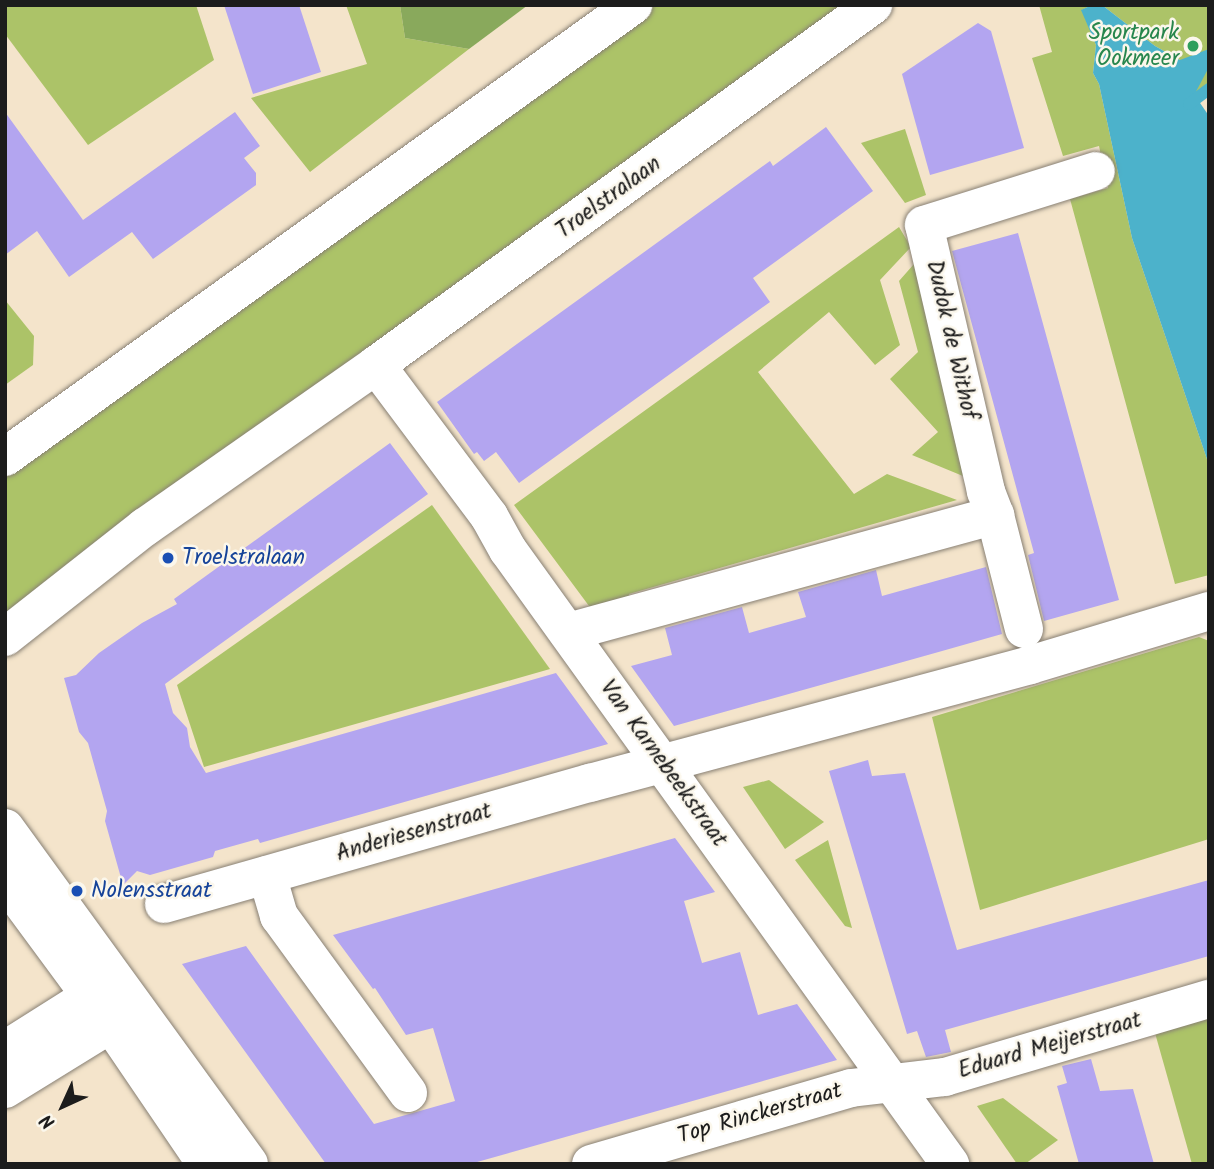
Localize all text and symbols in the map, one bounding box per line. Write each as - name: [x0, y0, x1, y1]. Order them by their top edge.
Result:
- place label: Sportpark Ookmeer: [1089, 19, 1179, 73]
- marker: Sportpark Ookmeer: [1185, 38, 1201, 54]
- street label: Troelstralaan: [551, 151, 667, 245]
- street label: Dudok de Withof: [919, 258, 983, 422]
- place label: Troelstralaan: [182, 544, 305, 572]
- marker: Troelstralaan: [160, 550, 176, 566]
- street label: Van Karnebeekstraat: [593, 675, 733, 853]
- street label: Anderiesenstraat: [333, 798, 495, 868]
- place label: Nolensstraat: [91, 877, 212, 905]
- marker: Nolensstraat: [69, 883, 85, 899]
- street label: Eduard Meijerstraat: [955, 1007, 1145, 1085]
- north arrow: [28, 1071, 98, 1141]
- street label: Top Rinckerstraat: [675, 1077, 845, 1151]
- text: N: [33, 1106, 63, 1136]

